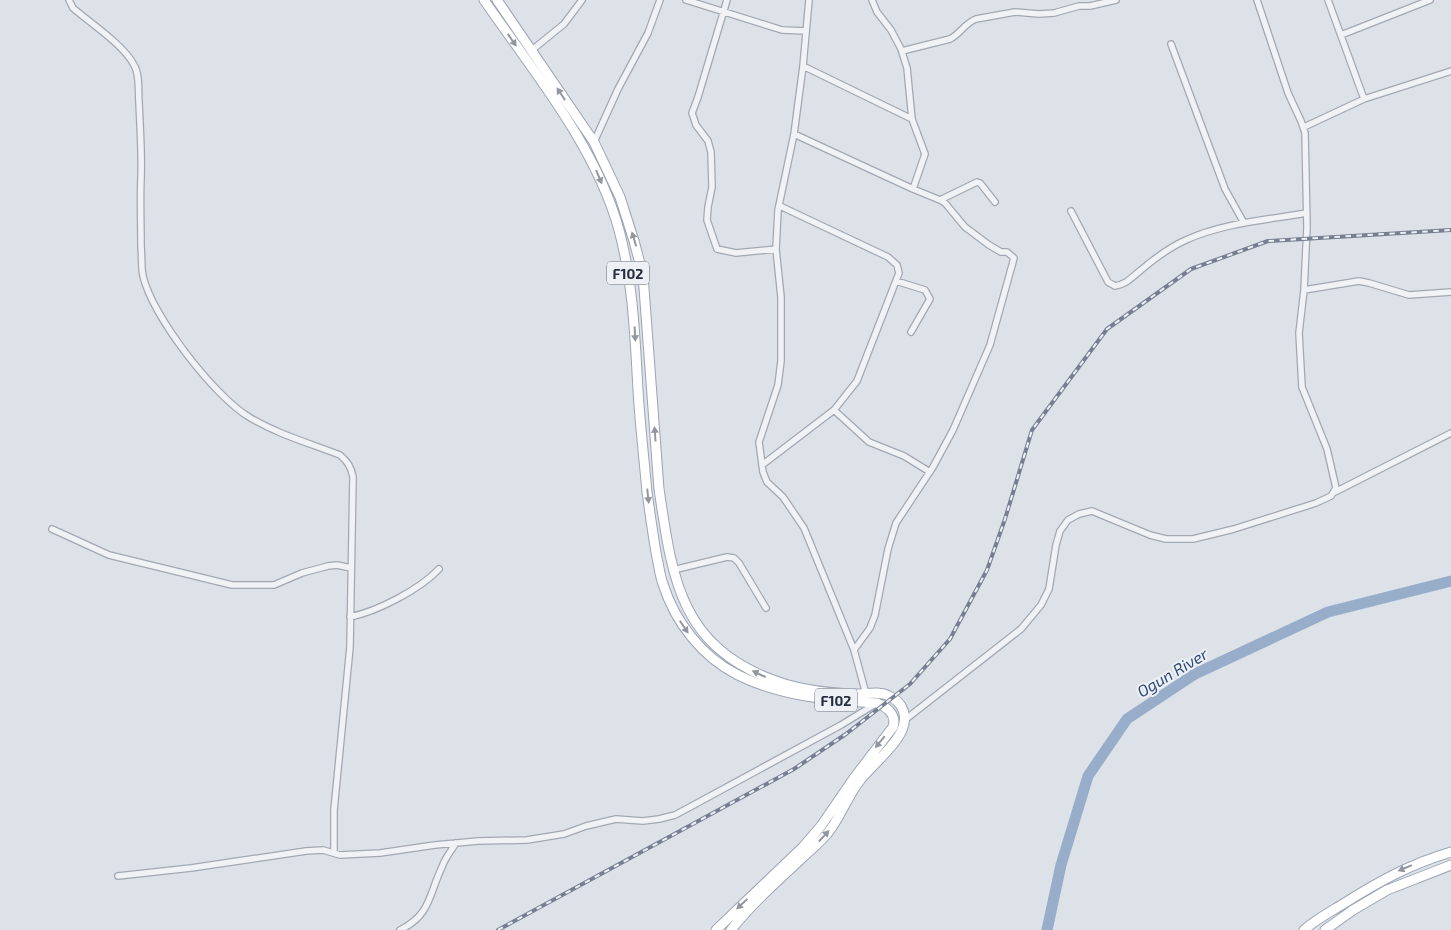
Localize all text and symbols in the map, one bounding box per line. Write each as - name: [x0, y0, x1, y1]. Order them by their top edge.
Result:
- one-way arrow: [507, 33, 517, 47]
- one-way arrow: [557, 88, 566, 101]
- one-way arrow: [595, 170, 603, 184]
- one-way arrow: [629, 231, 637, 246]
- road number: F102: [607, 262, 649, 284]
- one-way arrow: [631, 327, 639, 343]
- one-way arrow: [651, 426, 659, 442]
- one-way arrow: [644, 489, 652, 505]
- one-way arrow: [679, 620, 689, 634]
- water label: Ogun River: [1133, 643, 1211, 700]
- one-way arrow: [752, 670, 767, 678]
- road number: F102: [815, 688, 857, 712]
- one-way arrow: [875, 735, 886, 748]
- one-way arrow: [818, 830, 830, 842]
- one-way arrow: [1398, 865, 1412, 873]
- one-way arrow: [736, 898, 748, 910]

